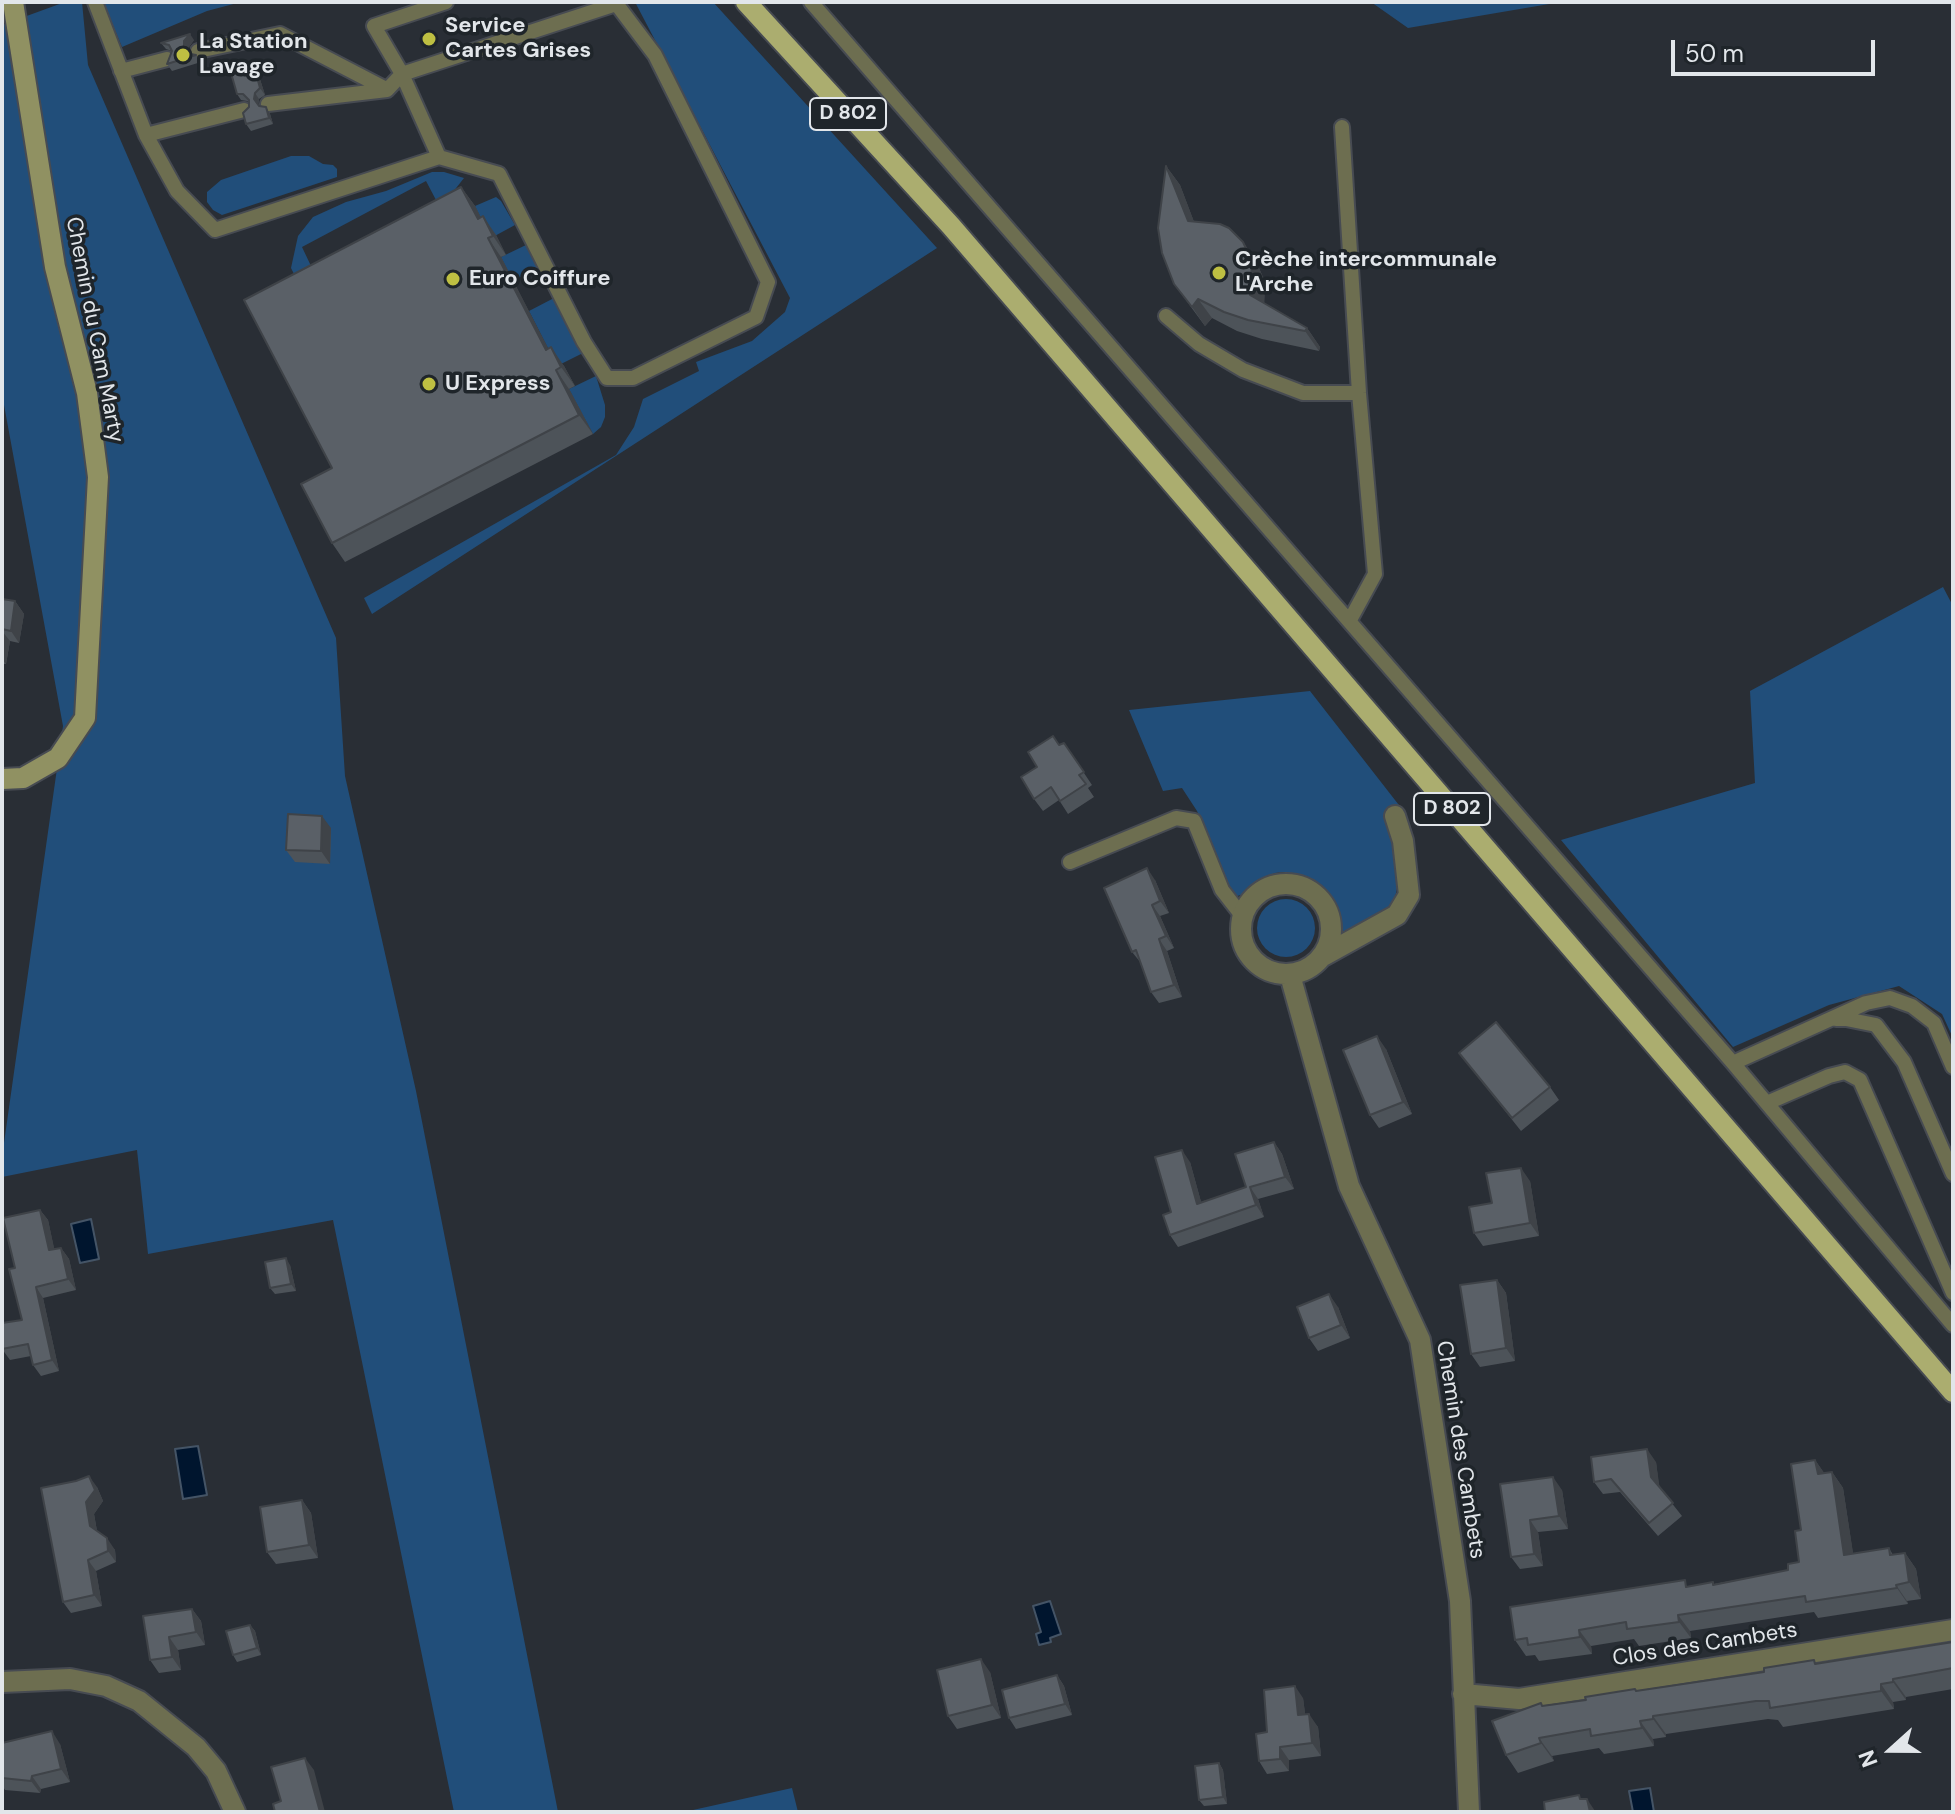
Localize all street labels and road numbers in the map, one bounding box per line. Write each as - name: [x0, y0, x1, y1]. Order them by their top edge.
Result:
- road number: D 802: [810, 98, 886, 130]
- street label: Chemin du Cam Marty: [59, 215, 129, 445]
- road number: D 802: [1414, 793, 1490, 825]
- street label: Chemin des Cambets: [1430, 1339, 1490, 1561]
- street label: Clos des Cambets: [1611, 1617, 1799, 1673]

